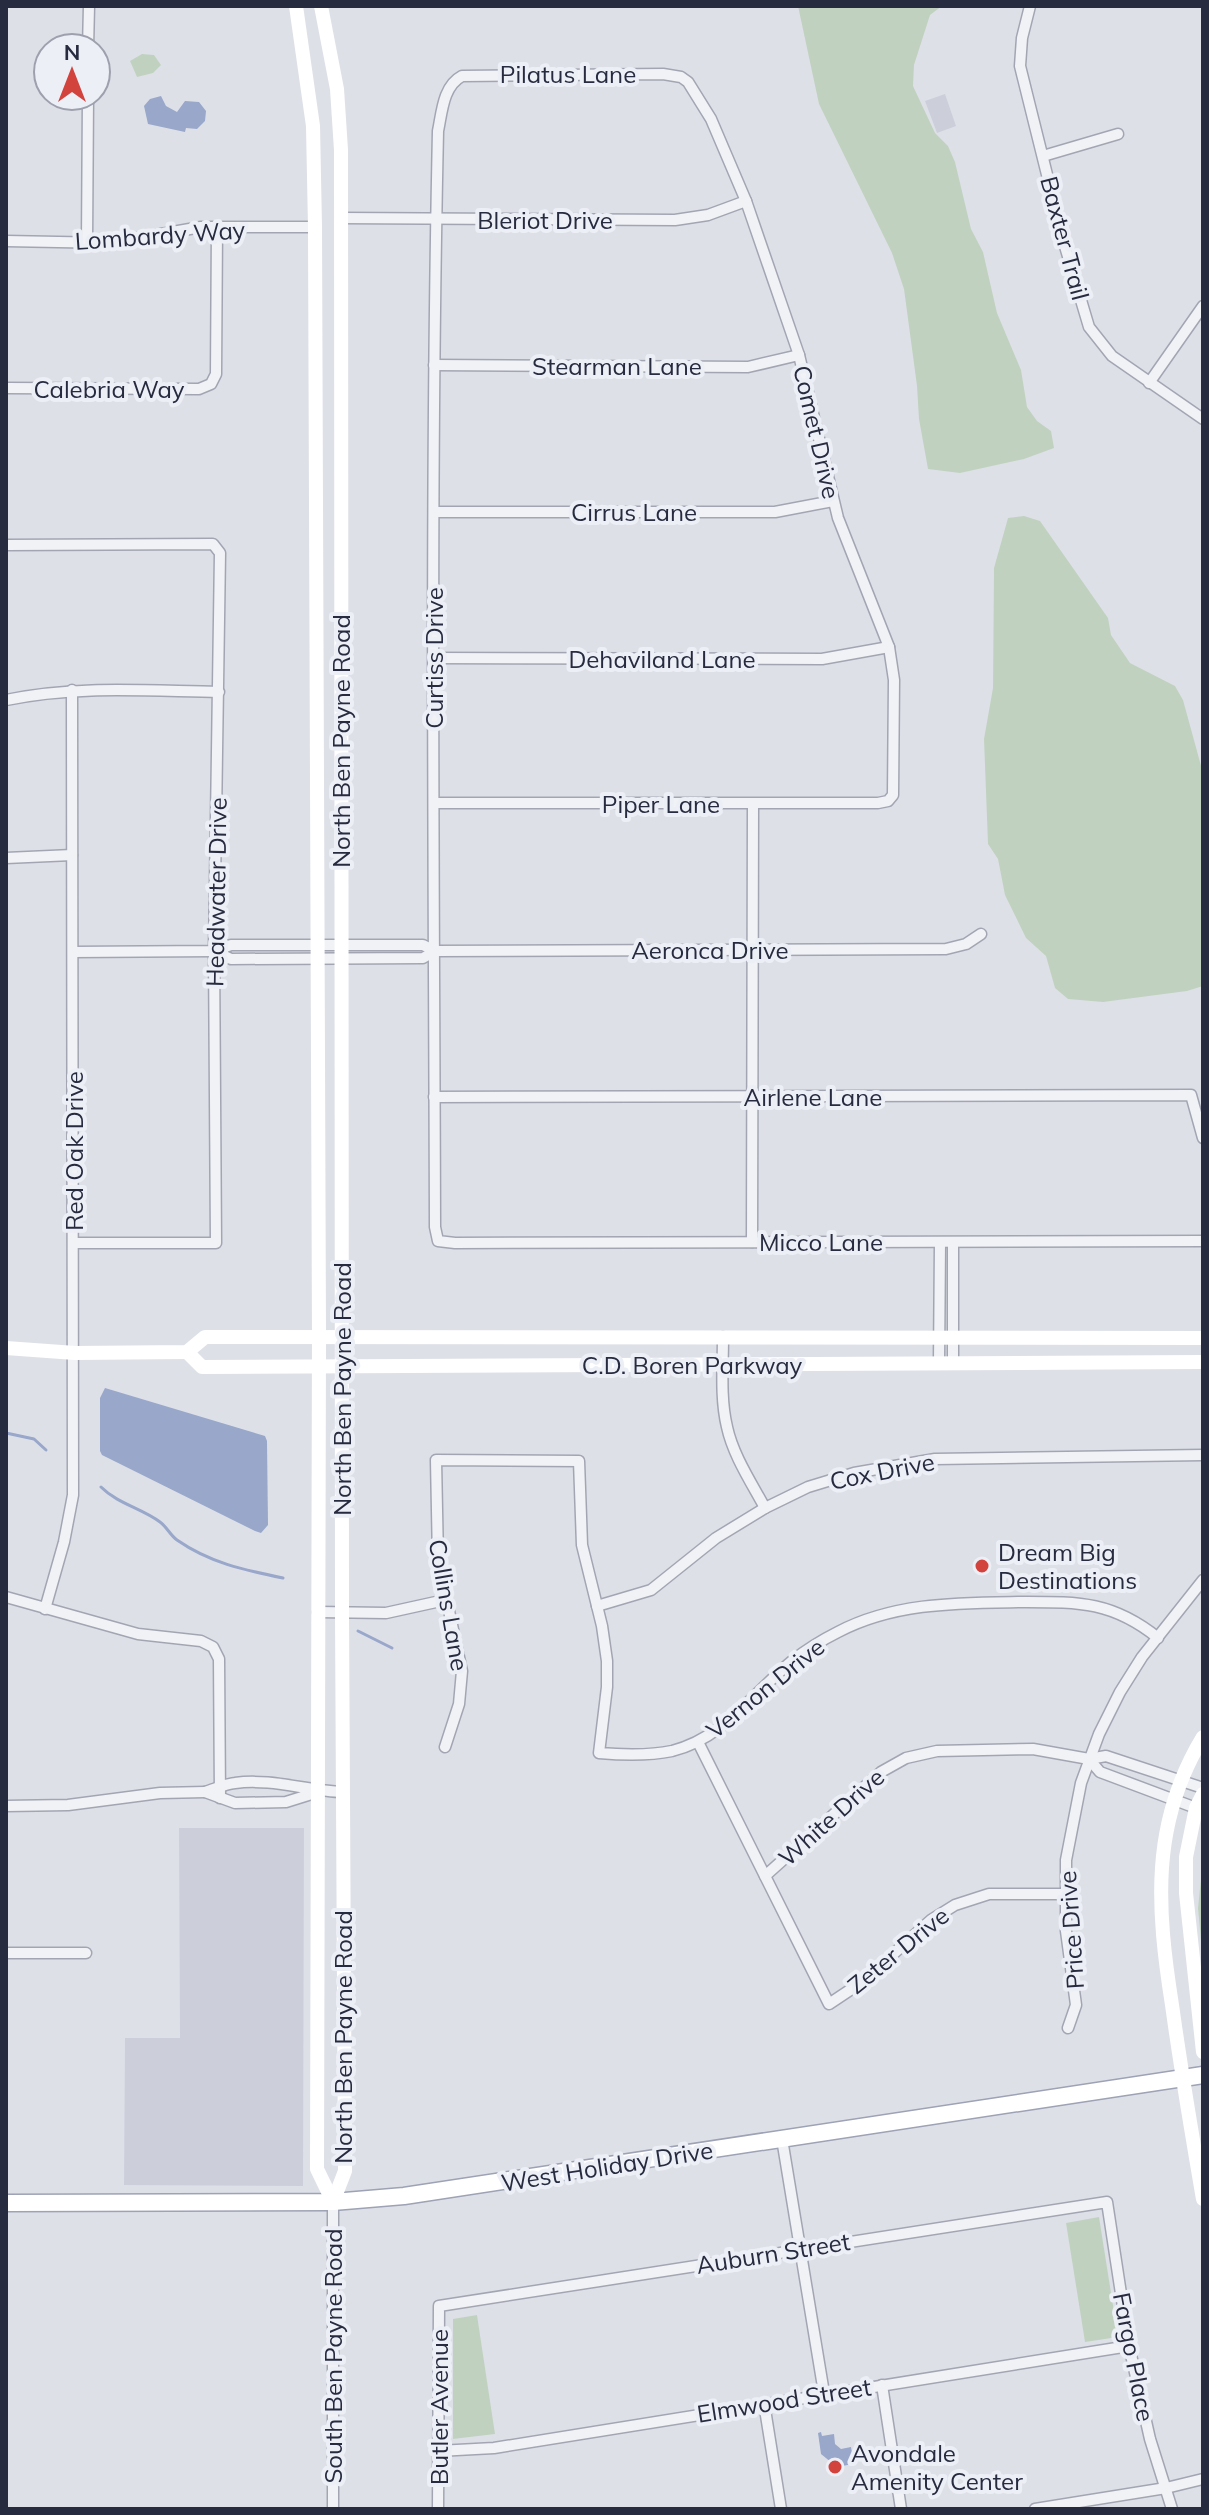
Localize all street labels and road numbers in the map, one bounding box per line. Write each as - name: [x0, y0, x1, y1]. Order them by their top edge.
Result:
- street label: Pilatus Lane: [500, 59, 636, 89]
- street label: Baxter Trail: [1034, 173, 1096, 303]
- street label: Bleriot Drive: [477, 205, 613, 235]
- street label: Lombardy Way: [74, 214, 247, 256]
- street label: Stearman Lane: [532, 351, 702, 381]
- street label: Comet Drive: [787, 362, 847, 502]
- street label: Calebria Way: [33, 374, 185, 404]
- street label: Cirrus Lane: [571, 497, 697, 527]
- street label: Curtiss Drive: [419, 587, 449, 729]
- street label: North Ben Payne Road: [326, 614, 356, 868]
- street label: Dehaviland Lane: [568, 644, 756, 674]
- street label: Piper Lane: [602, 789, 720, 819]
- street label: Headwater Drive: [199, 797, 233, 987]
- street label: Aeronca Drive: [631, 935, 789, 965]
- street label: Red Oak Drive: [59, 1071, 89, 1231]
- street label: Airlene Lane: [744, 1082, 882, 1112]
- street label: Micco Lane: [759, 1227, 883, 1257]
- street label: North Ben Payne Road: [327, 1262, 357, 1516]
- street label: C.D. Boren Parkway: [582, 1350, 803, 1380]
- street label: Cox Drive: [827, 1446, 937, 1496]
- street label: Collins Lane: [423, 1537, 475, 1673]
- street label: Vernon Drive: [700, 1631, 830, 1745]
- street label: White Drive: [772, 1762, 890, 1872]
- street label: Price Drive: [1052, 1870, 1090, 1990]
- street label: Zeter Drive: [841, 1900, 955, 2000]
- street label: North Ben Payne Road: [328, 1910, 358, 2164]
- street label: West Holiday Drive: [499, 2134, 715, 2198]
- street label: Auburn Street: [694, 2226, 852, 2280]
- street label: South Ben Payne Road: [318, 2228, 348, 2484]
- street label: Fargo Place: [1107, 2290, 1161, 2424]
- street label: Butler Avenue: [424, 2329, 454, 2485]
- street label: Elmwood Street: [695, 2371, 873, 2429]

